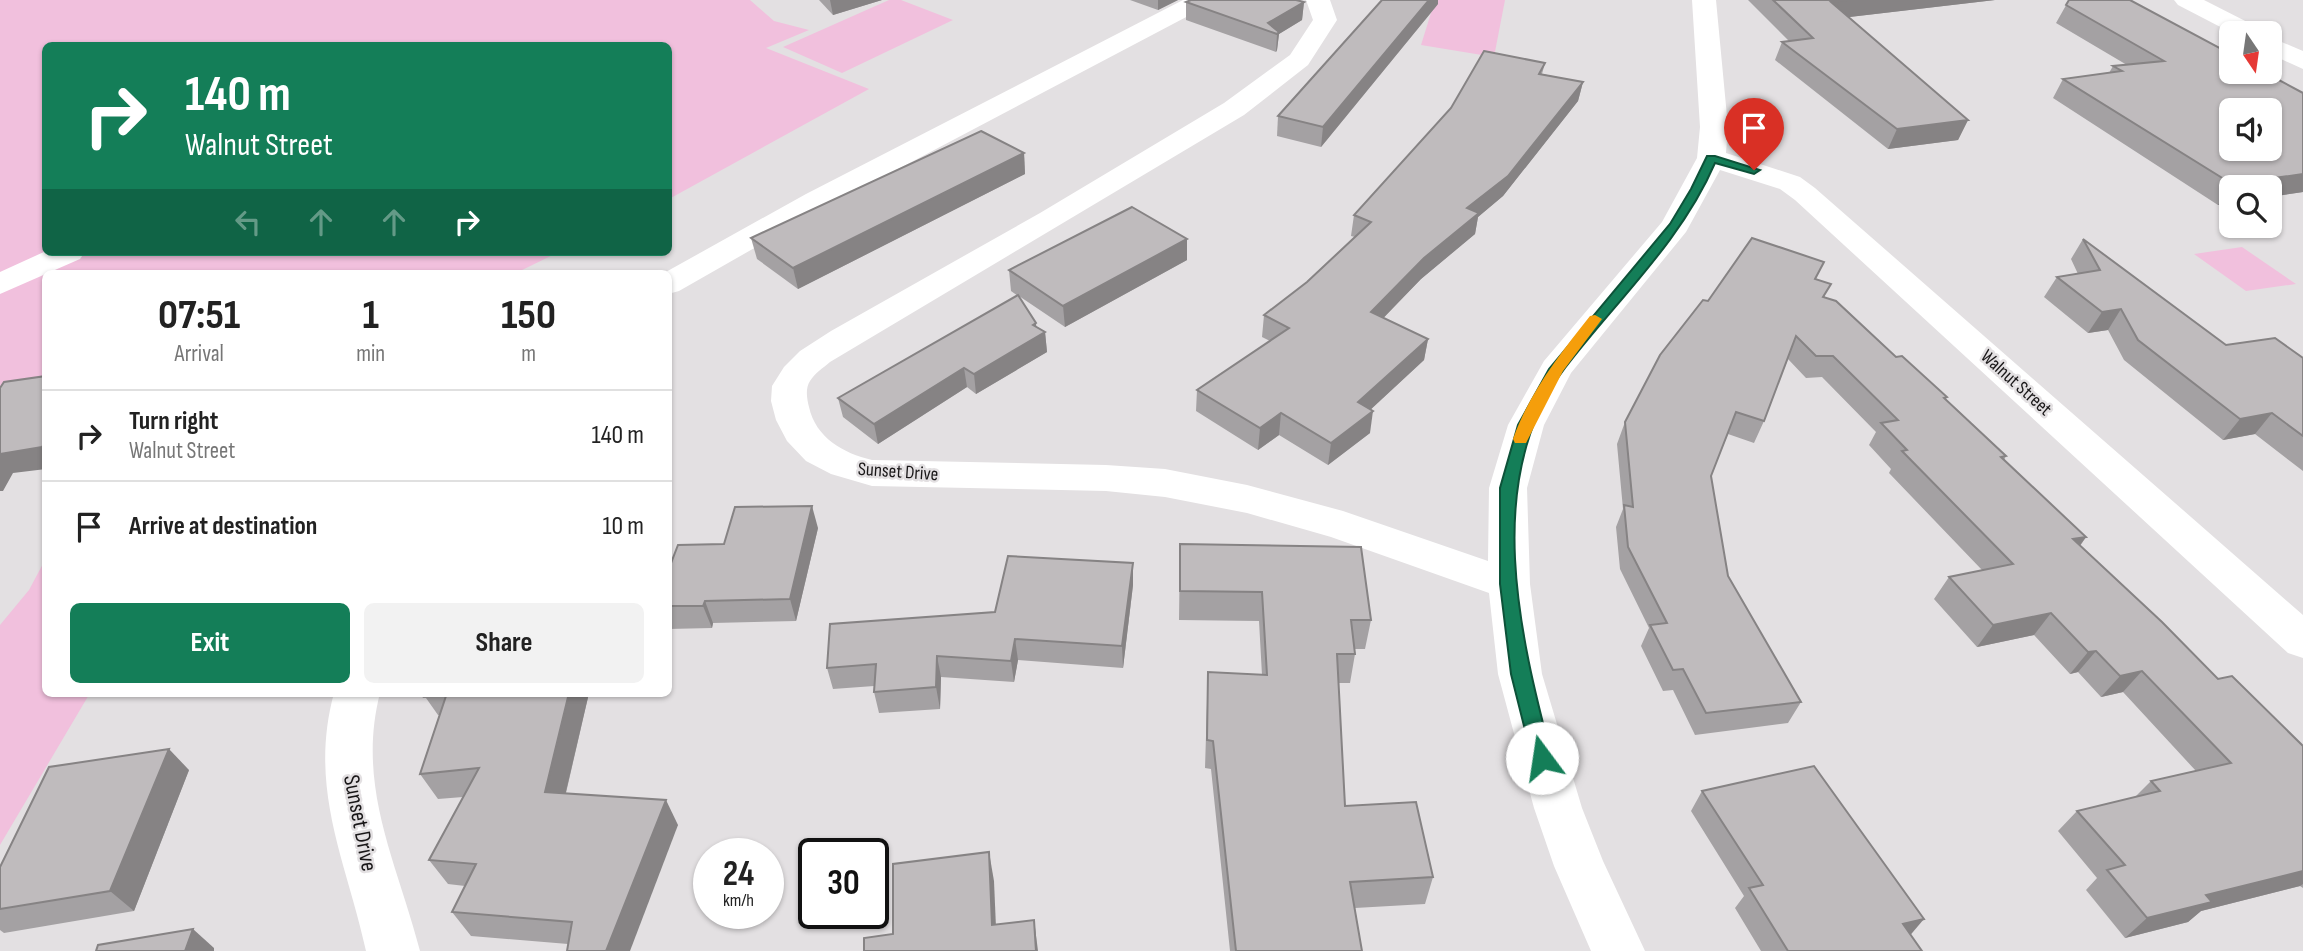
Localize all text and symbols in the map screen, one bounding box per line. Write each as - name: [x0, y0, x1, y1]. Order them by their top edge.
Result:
- north arrow: [2219, 21, 2282, 84]
- map controls: [2219, 21, 2282, 238]
- text: 140 m: [185, 66, 291, 125]
- icon: right: [70, 70, 161, 161]
- pin: [1724, 98, 1784, 170]
- button: sound: [2219, 98, 2282, 161]
- icon: arrive: [1735, 109, 1773, 147]
- text: Walnut Street: [185, 126, 333, 165]
- button: search: [2219, 175, 2282, 238]
- icon: left: [229, 203, 267, 241]
- icon: ahead: [302, 203, 340, 241]
- icon: ahead: [375, 203, 413, 241]
- icon: right: [448, 203, 486, 241]
- text: 07:51: [158, 290, 240, 341]
- text: 1: [362, 290, 379, 341]
- text: 150: [501, 290, 556, 341]
- text: Arrival: [174, 340, 224, 368]
- text: min: [356, 340, 385, 368]
- text: m: [521, 340, 536, 368]
- street label: Walnut Street: [1976, 345, 2056, 421]
- text: Turn right: [129, 406, 218, 437]
- icon: right: [70, 417, 108, 455]
- text: 140 m: [592, 420, 644, 451]
- text: Walnut Street: [129, 437, 235, 465]
- street label: Sunset Drive: [857, 458, 939, 486]
- icon: arrive: [70, 508, 108, 546]
- text: Arrive at destination: [129, 511, 317, 542]
- text: 10 m: [602, 511, 644, 542]
- button: Exit: [70, 603, 350, 683]
- button: Share: [364, 603, 644, 683]
- position arrow: [1505, 721, 1579, 795]
- street label: Sunset Drive: [337, 772, 383, 874]
- speed limit sign: 30: [798, 838, 889, 929]
- text: 24: [723, 853, 754, 896]
- text: km/h: [723, 890, 754, 911]

